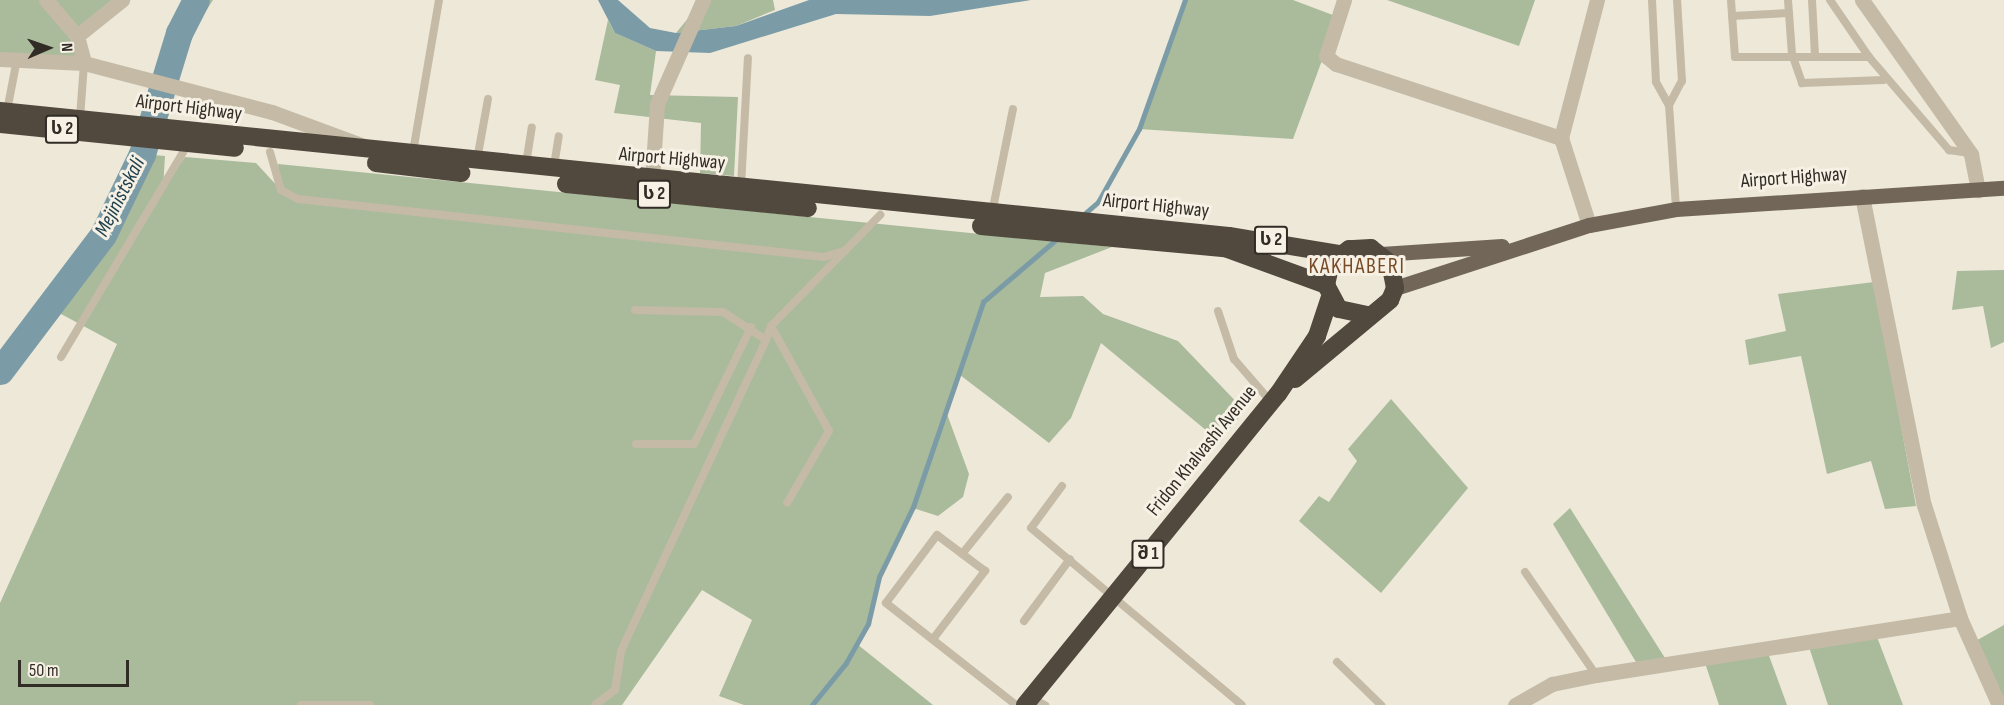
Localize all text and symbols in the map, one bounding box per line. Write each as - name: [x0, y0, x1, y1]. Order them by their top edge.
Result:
- north arrow: [18, 18, 78, 78]
- text: N: [57, 43, 76, 52]
- street label: Airport Highway: [135, 90, 243, 126]
- road number: ს 2: [44, 114, 80, 144]
- street label: Airport Highway: [618, 142, 726, 176]
- water label: Mejinistskali: [89, 153, 151, 241]
- street label: Airport Highway: [1740, 162, 1848, 194]
- road number: ს 2: [636, 179, 672, 209]
- street label: Airport Highway: [1102, 188, 1210, 224]
- road number: ს 2: [1253, 225, 1289, 255]
- district label: KAKHABERI: [1309, 254, 1405, 280]
- street label: Fridon Khalvashi Avenue: [1142, 381, 1262, 521]
- road number: შ 1: [1130, 539, 1166, 569]
- scale bar: [21, 648, 132, 686]
- text: 50 m: [29, 660, 59, 681]

